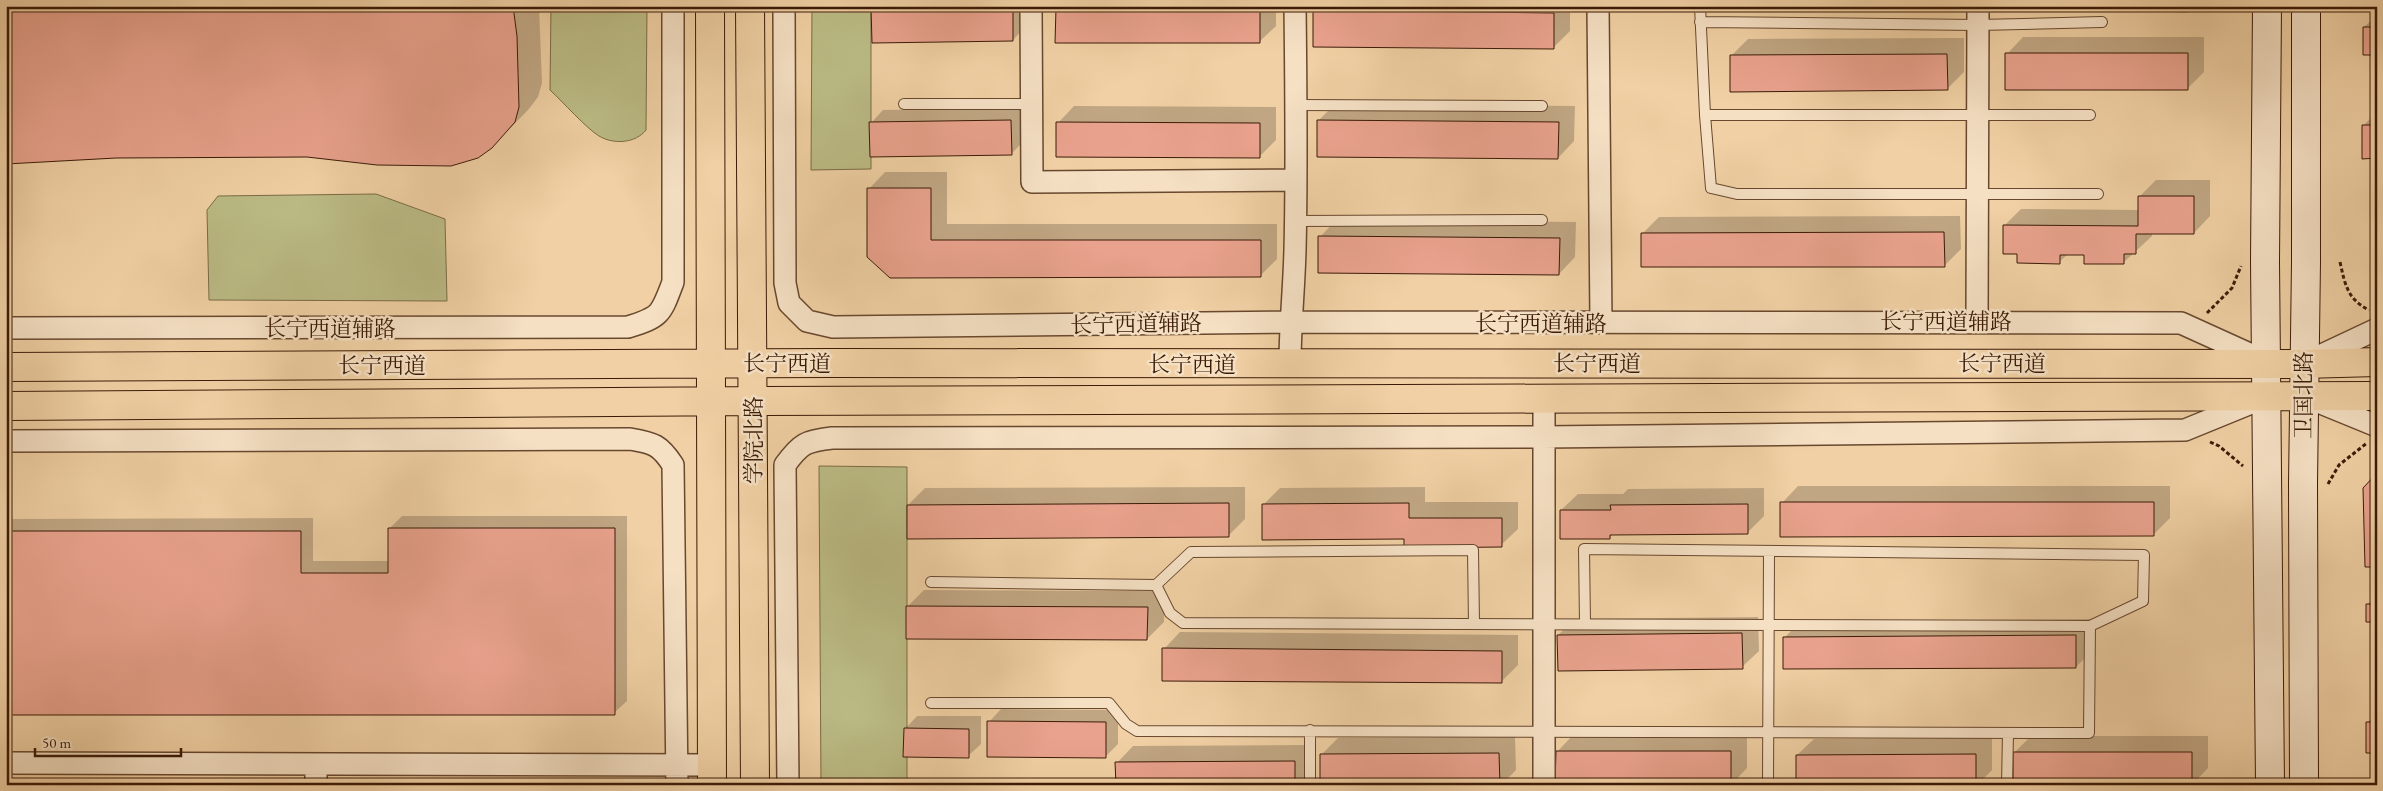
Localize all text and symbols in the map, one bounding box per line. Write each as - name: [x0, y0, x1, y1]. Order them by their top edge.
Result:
- street label: 长宁西道辅路: [1880, 307, 2012, 336]
- street label: 长宁西道辅路: [1070, 308, 1202, 340]
- street label: 长宁西道辅路: [1475, 309, 1607, 338]
- street label: 长宁西道辅路: [264, 314, 396, 343]
- street label: 长宁西道: [743, 349, 831, 378]
- street label: 长宁西道: [1553, 349, 1641, 378]
- street label: 长宁西道: [1958, 349, 2046, 378]
- street label: 长宁西道: [1148, 350, 1236, 379]
- street label: 长宁西道: [338, 351, 426, 380]
- street label: 卫国北路: [2289, 351, 2318, 439]
- street label: 学院北路: [739, 396, 768, 484]
- scale bar: [35, 726, 181, 758]
- text: 50 m: [42, 733, 71, 752]

